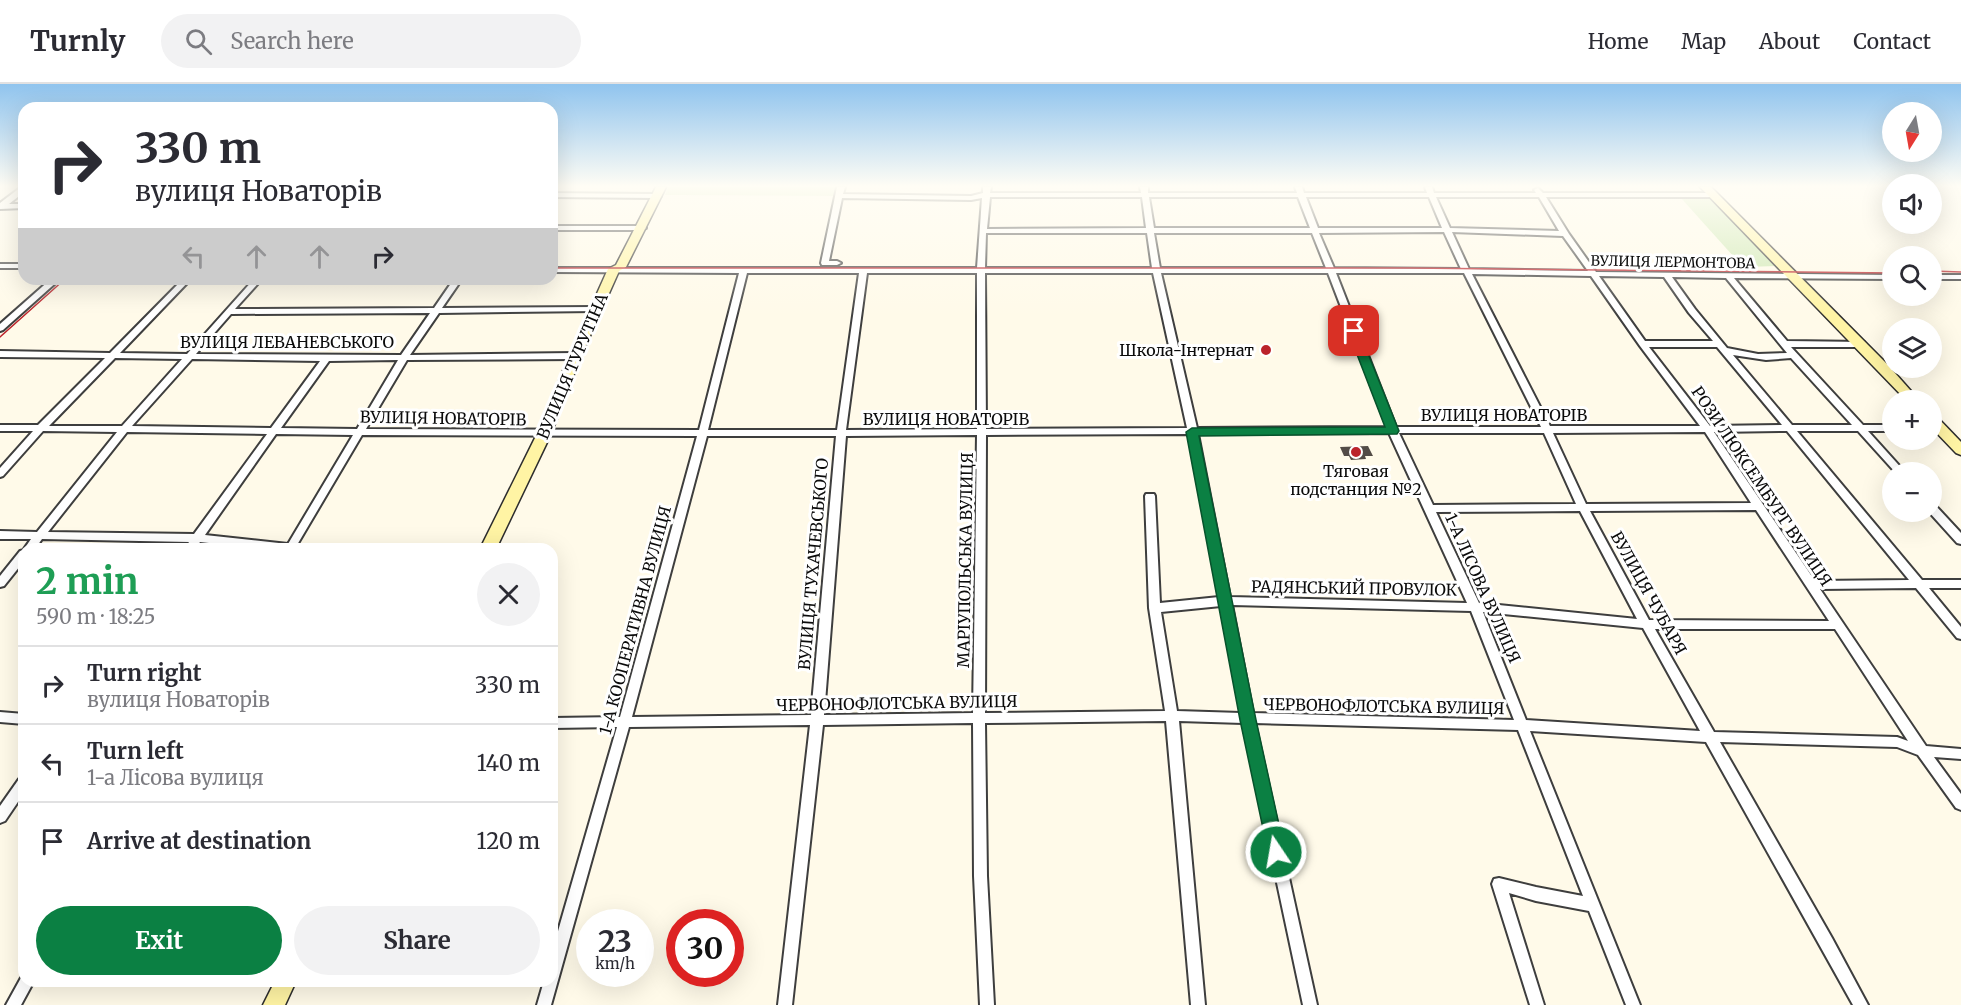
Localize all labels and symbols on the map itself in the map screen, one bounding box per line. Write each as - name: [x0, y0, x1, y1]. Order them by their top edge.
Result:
- north arrow: [1882, 102, 1942, 162]
- street label: ВУЛИЦЯ ЛЕРМОНТОВА: [1591, 252, 1756, 272]
- street label: ВУЛИЦЯ ТУРУТІНА: [532, 289, 612, 442]
- pin: [1328, 305, 1379, 356]
- street label: ВУЛИЦЯ ЛЕВАНЕВСЬКОГО: [180, 332, 394, 352]
- place label: Школа-Інтернат: [1119, 340, 1254, 360]
- marker: Школа-Інтернат: [1259, 343, 1273, 357]
- street label: РОЗИ ЛЮКСЕМБУРГ ВУЛИЦЯ: [1687, 382, 1837, 590]
- street label: ВУЛИЦЯ НОВАТОРІВ: [1421, 405, 1588, 425]
- street label: ВУЛИЦЯ НОВАТОРІВ: [360, 407, 527, 429]
- street label: ВУЛИЦЯ НОВАТОРІВ: [863, 409, 1030, 429]
- marker: Тяговая подстанция №2: [1349, 445, 1363, 459]
- street label: МАРІУПОЛЬСЬКА ВУЛИЦЯ: [953, 452, 977, 668]
- street label: ВУЛИЦЯ ТУХАЧЕВСЬКОГО: [794, 457, 832, 671]
- place label: Тяговая подстанция №2: [1290, 461, 1422, 499]
- street label: 1-А КООПЕРАТИВНА ВУЛИЦЯ: [595, 503, 675, 737]
- street label: 1-А ЛІСОВА ВУЛИЦЯ: [1441, 510, 1525, 666]
- street label: ВУЛИЦЯ ЧУБАРЯ: [1607, 528, 1691, 658]
- street label: РАДЯНСЬКИЙ ПРОВУЛОК: [1251, 576, 1458, 600]
- street label: ЧЕРВОНОФЛОТСЬКА ВУЛИЦЯ: [776, 691, 1018, 715]
- street label: ЧЕРВОНОФЛОТСЬКА ВУЛИЦЯ: [1263, 694, 1505, 718]
- position arrow: [1244, 820, 1308, 884]
- speed limit sign: 30: [666, 909, 744, 987]

